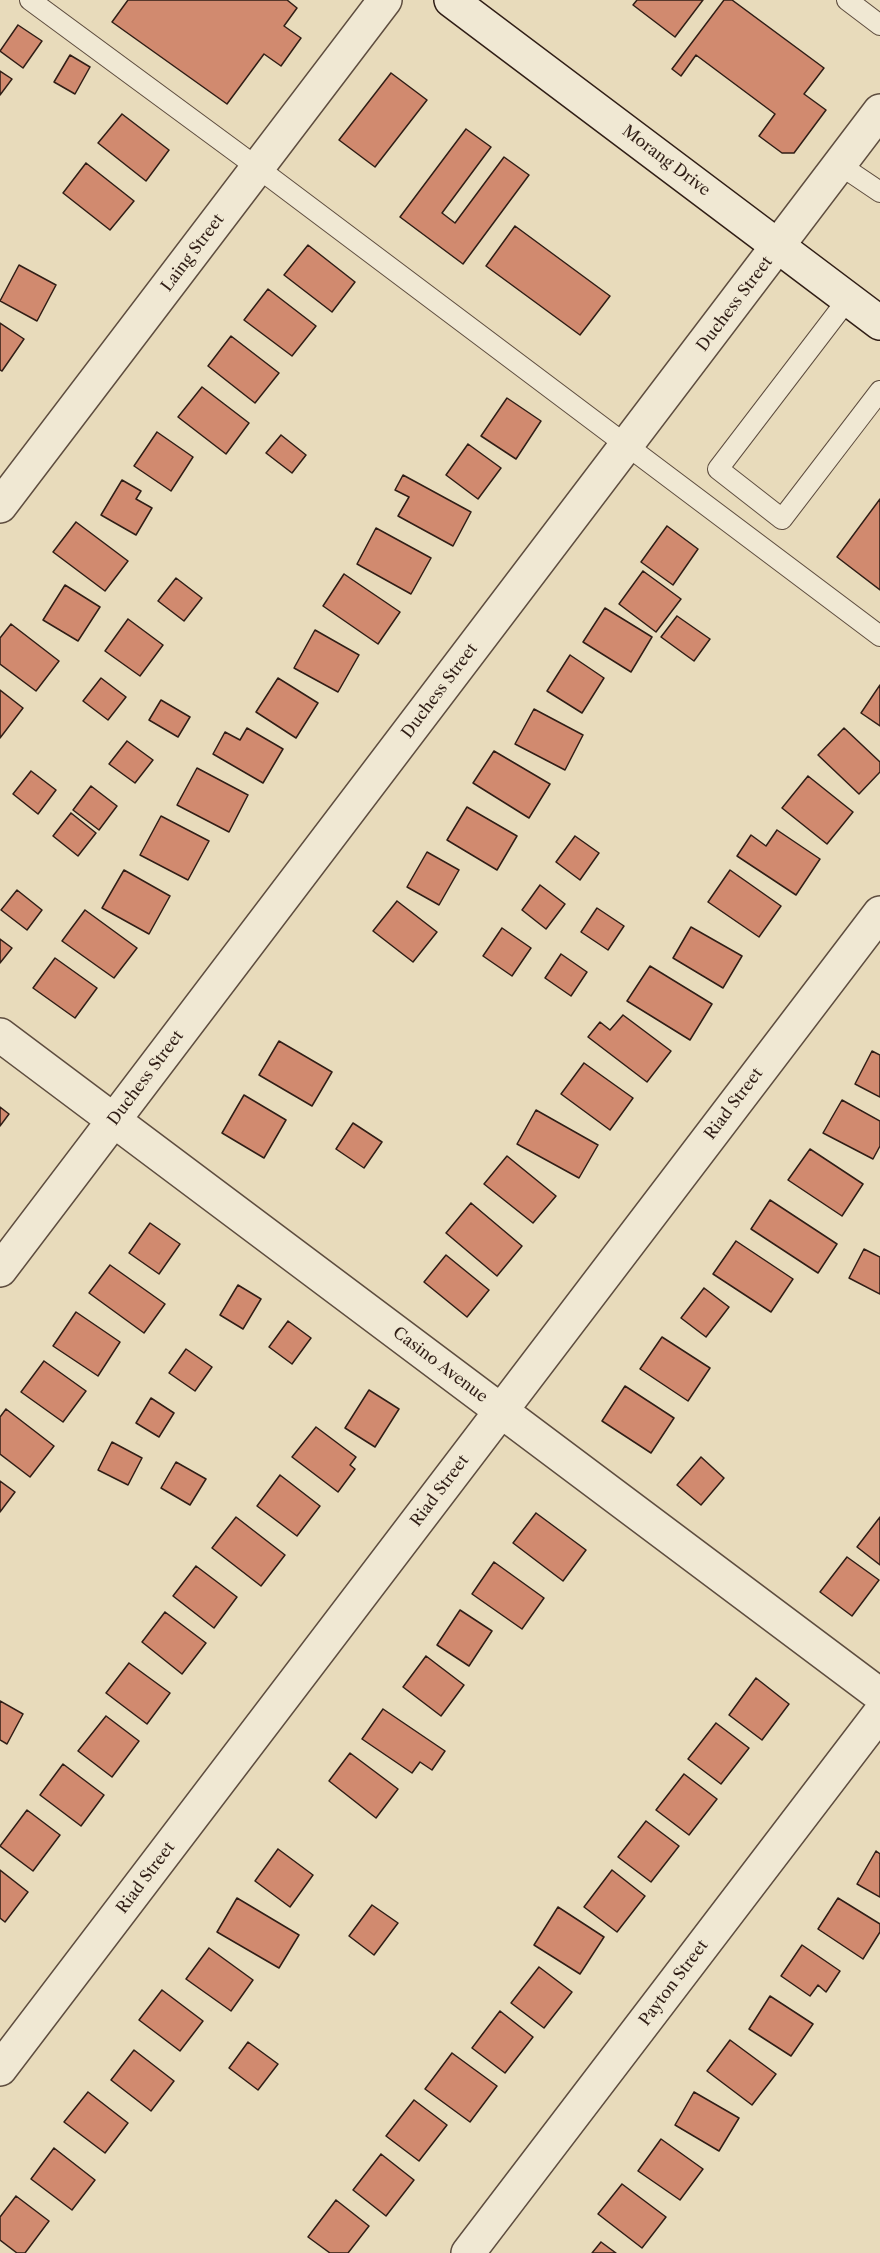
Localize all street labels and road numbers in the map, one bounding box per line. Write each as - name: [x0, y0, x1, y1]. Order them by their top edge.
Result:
- street label: Morang Drive: [618, 122, 714, 200]
- street label: Laing Street: [158, 211, 228, 295]
- street label: Duchess Street: [693, 253, 777, 355]
- street label: Duchess Street: [398, 640, 482, 742]
- street label: Duchess Street: [104, 1027, 188, 1129]
- street label: Riad Street: [701, 1065, 767, 1143]
- street label: Casino Avenue: [389, 1323, 491, 1407]
- street label: Riad Street: [407, 1452, 473, 1530]
- street label: Riad Street: [113, 1839, 179, 1917]
- street label: Payton Street: [636, 1936, 712, 2030]

